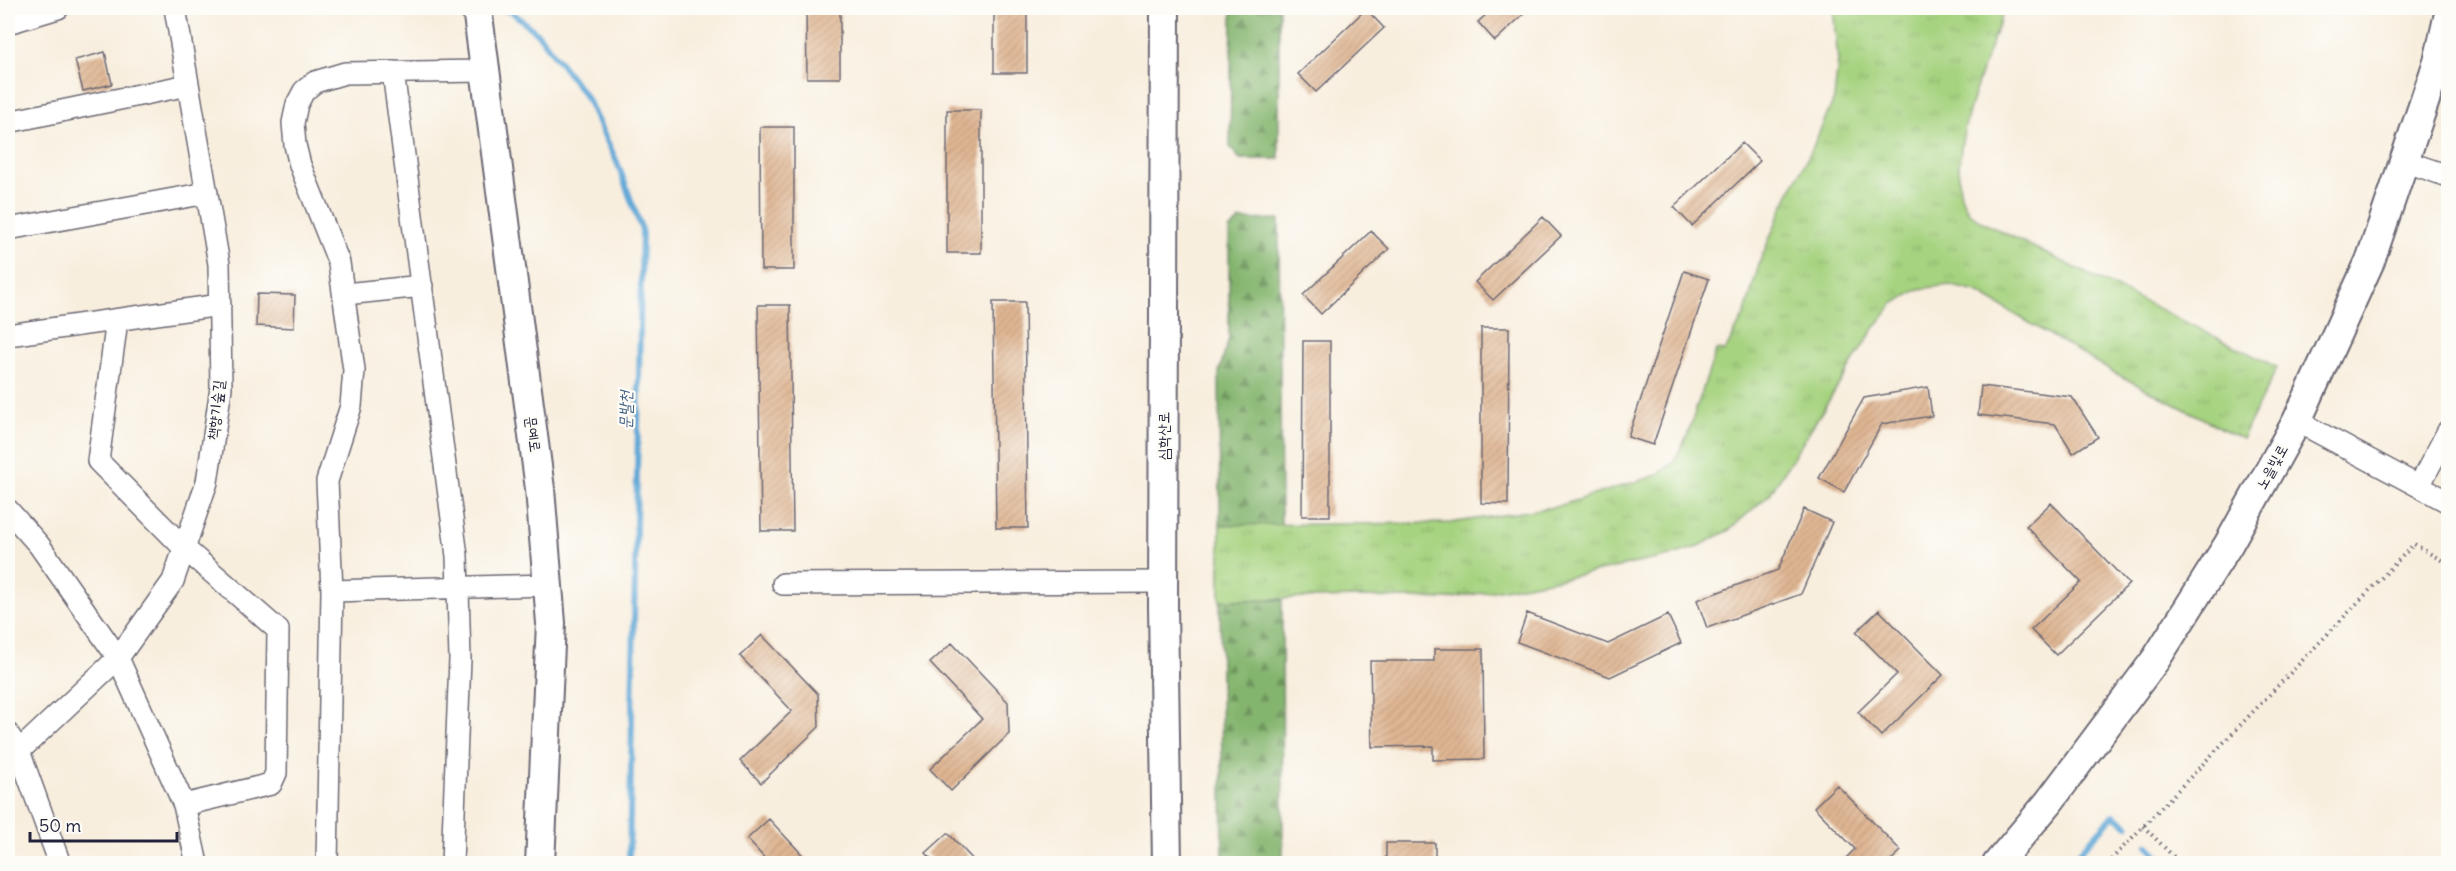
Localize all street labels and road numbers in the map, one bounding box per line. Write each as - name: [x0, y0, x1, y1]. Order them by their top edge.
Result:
- street label: 책향기숲길: [203, 379, 228, 441]
- street label: 심학산로: [1154, 412, 1173, 460]
- street label: 문예로: [522, 415, 545, 453]
- street label: 노을빛로: [2252, 441, 2292, 492]

